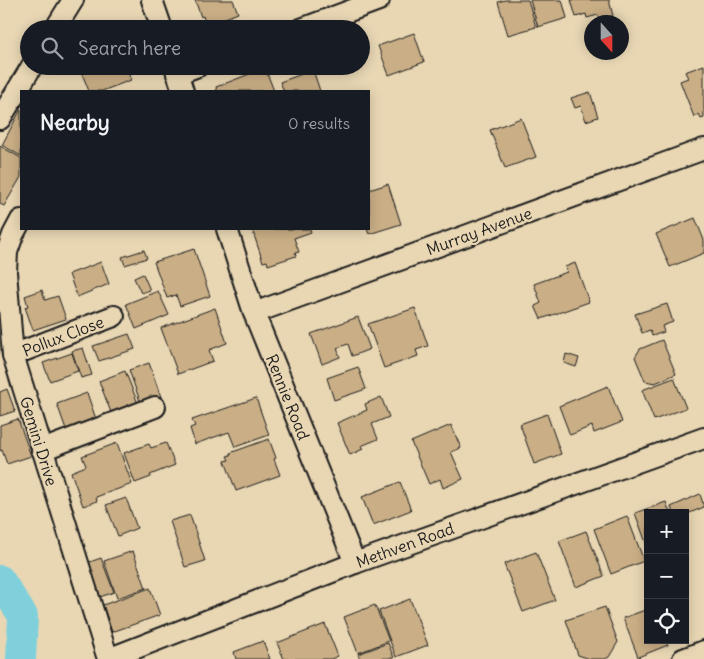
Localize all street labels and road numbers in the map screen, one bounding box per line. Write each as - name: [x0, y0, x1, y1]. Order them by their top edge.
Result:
- street label: Murray Avenue: [424, 203, 534, 259]
- street label: Pollux Close: [20, 311, 106, 361]
- street label: Rennie Road: [262, 351, 314, 443]
- street label: Gemini Drive: [16, 394, 62, 488]
- street label: Methven Road: [353, 518, 457, 572]

